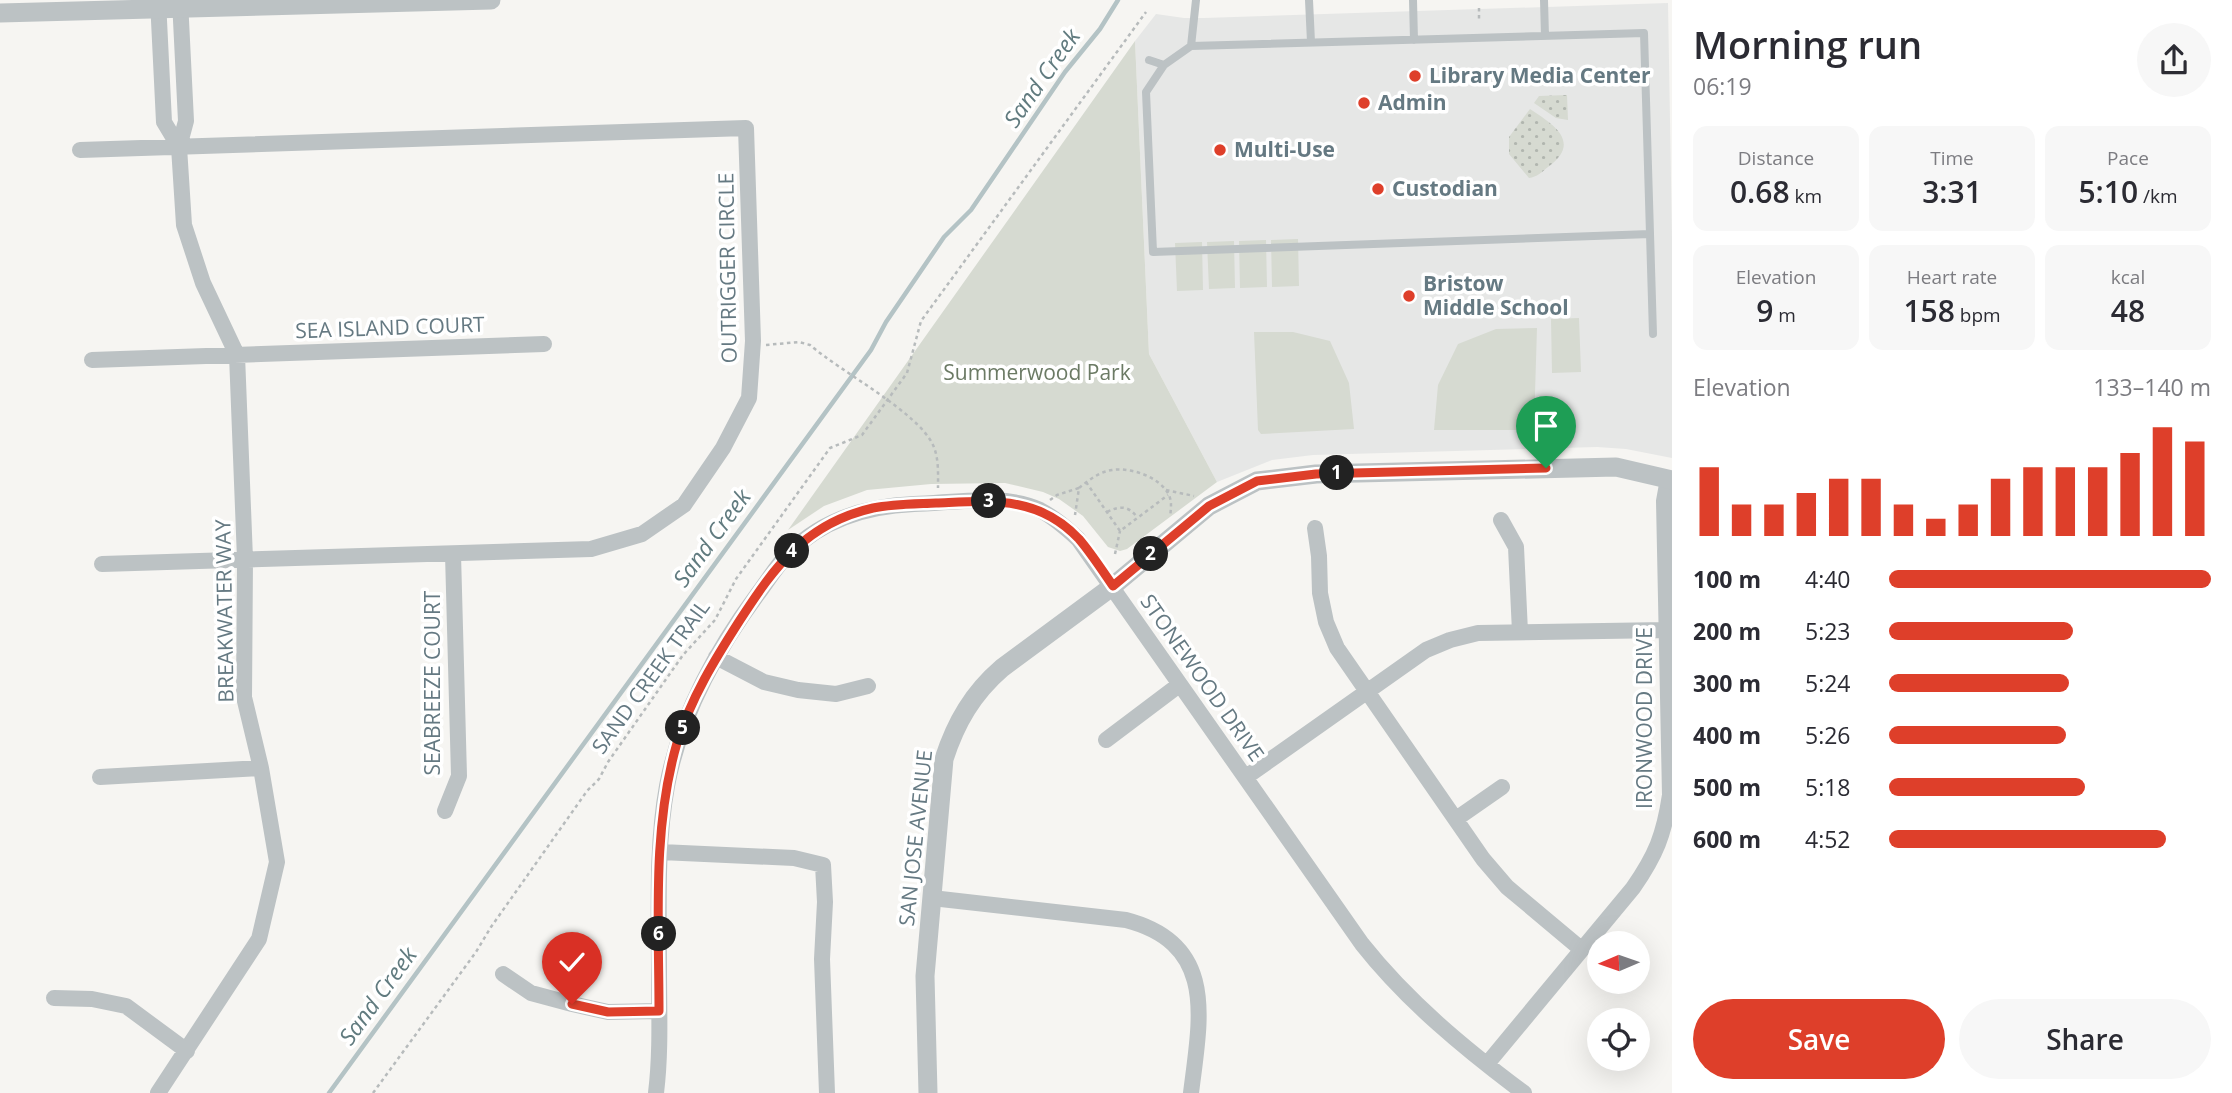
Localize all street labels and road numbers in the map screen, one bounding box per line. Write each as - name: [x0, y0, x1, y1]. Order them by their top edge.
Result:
- street label: OUTRIGGER CIRCLE: [711, 172, 743, 364]
- street label: SEA ISLAND COURT: [295, 310, 486, 344]
- street label: BREAKWATER WAY: [208, 519, 240, 703]
- street label: STONEWOOD DRIVE: [1135, 588, 1271, 767]
- street label: SEABREEZE COURT: [418, 590, 446, 775]
- street label: SAND CREEK TRAIL: [585, 594, 716, 759]
- street label: IRONWOOD DRIVE: [1630, 627, 1658, 809]
- street label: SAN JOSE AVENUE: [892, 748, 938, 927]

